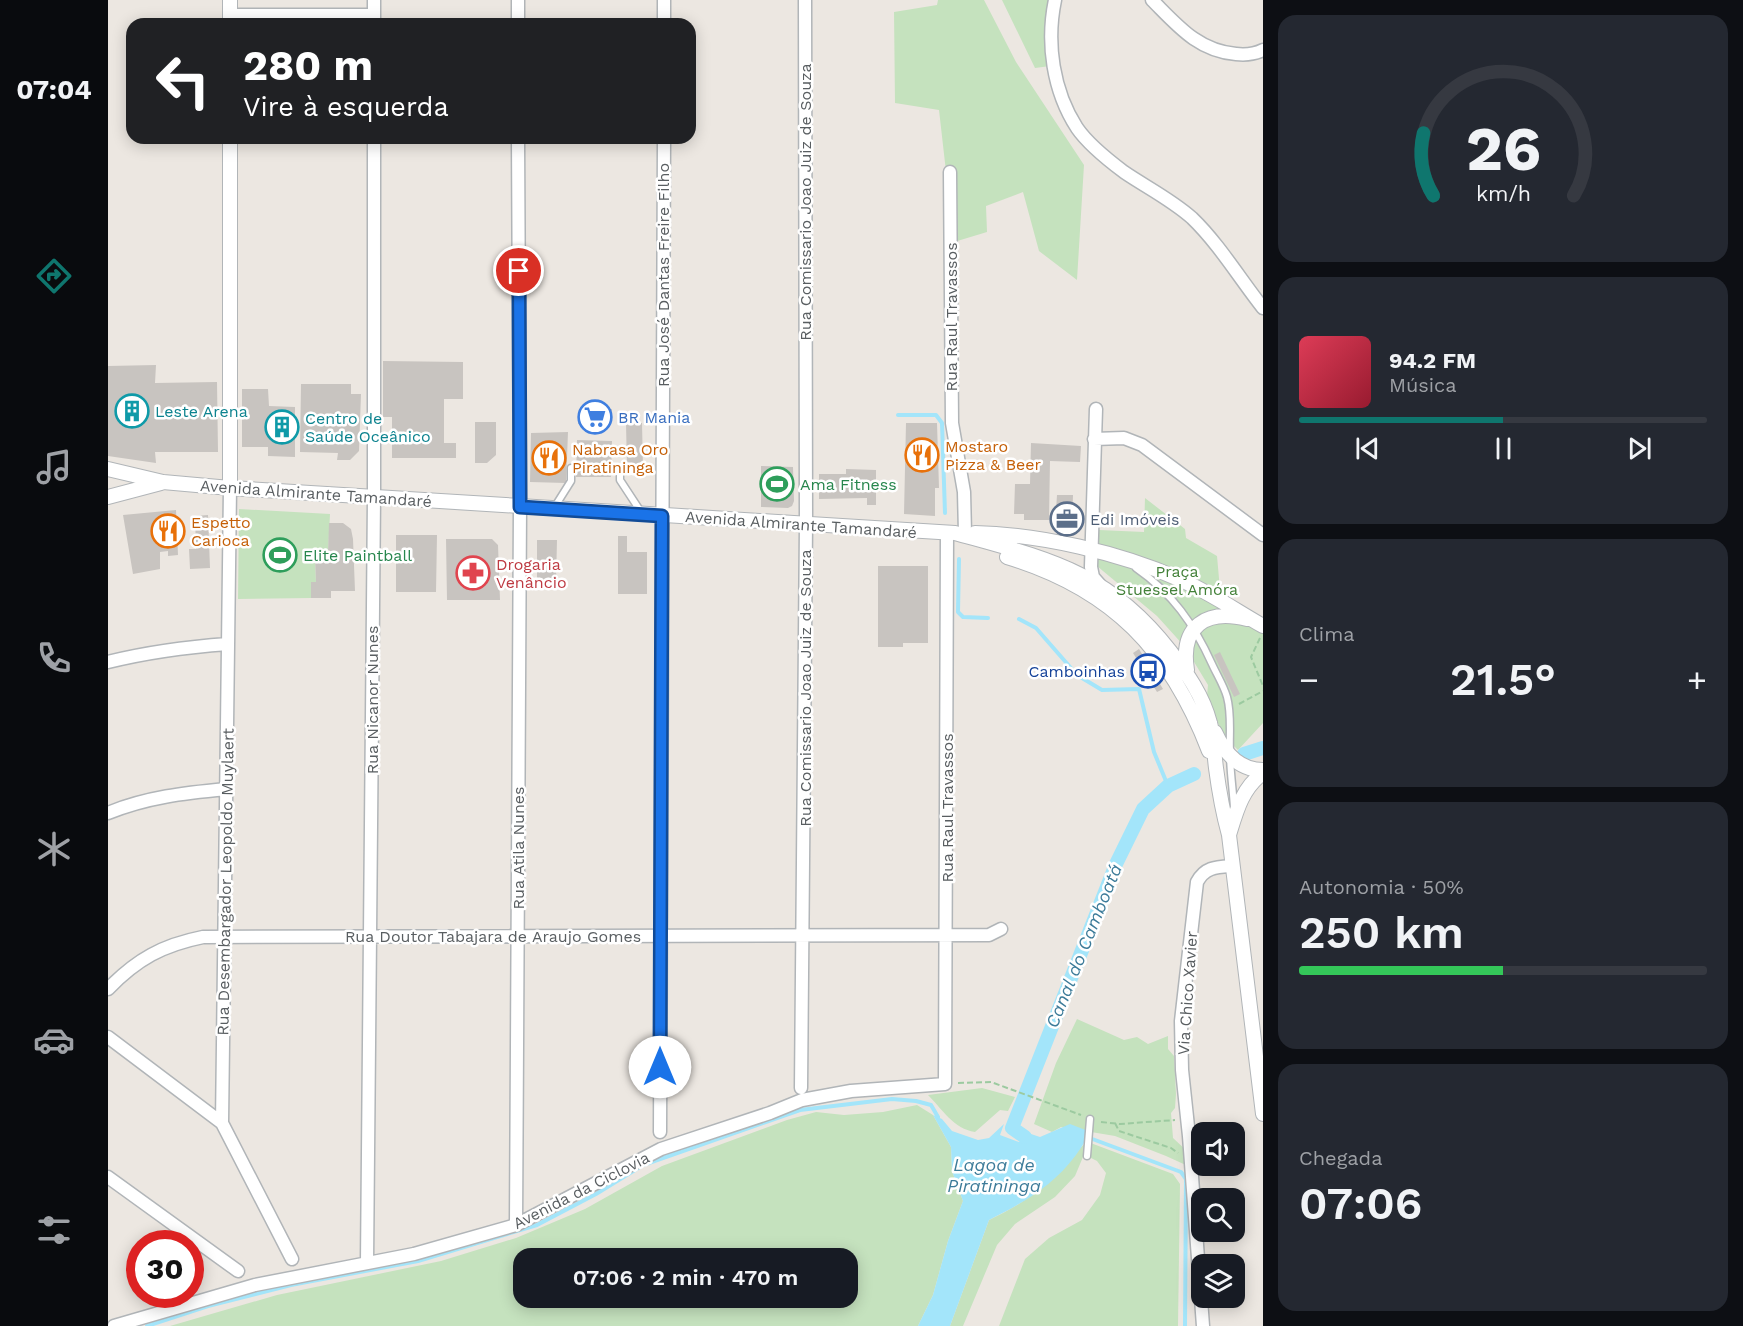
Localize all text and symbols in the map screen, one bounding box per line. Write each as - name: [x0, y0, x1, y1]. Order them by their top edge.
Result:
- text: 280 m: [243, 41, 373, 90]
- icon: left: [144, 42, 222, 120]
- street label: Rua Comissario Joao Juiz de Souza: [796, 63, 815, 341]
- text: 07:04: [16, 74, 92, 106]
- text: Vire à esquerda: [243, 91, 449, 123]
- text: 26: [1465, 112, 1541, 185]
- street label: Rua José Dantas Freire Filho: [654, 163, 673, 387]
- text: km/h: [1475, 181, 1531, 206]
- street label: Rua Raul Travassos: [942, 242, 961, 392]
- pin: [493, 245, 544, 296]
- icon: arrive: [502, 254, 535, 287]
- icon: directions: [33, 255, 75, 297]
- text: 94.2 FM: [1389, 348, 1476, 373]
- text: Música: [1389, 373, 1457, 397]
- building icon: Leste Arena: [114, 393, 150, 429]
- supermarket icon: BR Mania: [577, 399, 613, 435]
- place label: Leste Arena: [155, 402, 248, 421]
- place label: BR Mania: [618, 408, 690, 427]
- building icon: Centro de Saúde Oceânico: [264, 409, 300, 445]
- place label: Centro de Saúde Oceânico: [305, 409, 431, 446]
- icon: previous: [1351, 432, 1384, 465]
- icon: pause: [1487, 432, 1520, 465]
- icon: next: [1623, 432, 1656, 465]
- restaurant icon: Mostaro Pizza & Beer: [904, 437, 940, 473]
- place label: Mostaro Pizza & Beer: [945, 437, 1042, 474]
- restaurant icon: Nabrasa Oro Piratininga: [531, 440, 567, 476]
- place label: Nabrasa Oro Piratininga: [572, 440, 668, 477]
- icon: music: [33, 446, 75, 488]
- sports icon: Ama Fitness: [759, 466, 795, 502]
- place label: Ama Fitness: [800, 475, 897, 494]
- street label: Avenida Almirante Tamandaré: [199, 476, 432, 511]
- office icon: Edi Imóveis: [1049, 501, 1085, 537]
- street label: Avenida Almirante Tamandaré: [684, 507, 917, 542]
- place label: Edi Imóveis: [1090, 510, 1179, 529]
- restaurant icon: Espetto Carioca: [150, 513, 186, 549]
- place label: Espetto Carioca: [191, 513, 251, 550]
- sports icon: Elite Paintball: [262, 537, 298, 573]
- place label: Elite Paintball: [303, 546, 412, 565]
- street label: Rua Comissario Joao Juiz de Souza: [796, 549, 815, 827]
- pharmacy icon: Drogaria Venâncio: [455, 555, 491, 591]
- place label: Drogaria Venâncio: [496, 555, 567, 592]
- park label: Praça Stuessel Amóra: [1116, 562, 1238, 599]
- text: Clima: [1299, 622, 1355, 646]
- street label: Rua Nicanor Nunes: [363, 626, 382, 774]
- icon: phone: [33, 637, 75, 679]
- bus stop icon: Camboinhas: [1130, 653, 1166, 689]
- text: 21.5°: [1450, 653, 1556, 706]
- text: −: [1299, 660, 1319, 699]
- text: +: [1687, 660, 1707, 699]
- place label: Camboinhas: [1029, 662, 1125, 681]
- street label: Rua Desembargador Leopoldo Muylaert: [213, 728, 238, 1036]
- street label: Rua Raul Travassos: [938, 733, 957, 883]
- street label: Rua Atila Nunes: [509, 787, 528, 909]
- icon: climate: [33, 828, 75, 870]
- water label: Canal do Camboatá: [1041, 861, 1126, 1031]
- text: Autonomia · 50%: [1299, 875, 1464, 899]
- text: 250 km: [1299, 906, 1464, 959]
- street label: Rua Doutor Tabajara de Araujo Gomes: [345, 927, 641, 946]
- street label: Via Chico Xavier: [1174, 930, 1201, 1056]
- icon: car: [33, 1019, 75, 1061]
- position arrow: [628, 1035, 692, 1099]
- map controls: [1191, 1122, 1245, 1308]
- button: sound: [1191, 1122, 1245, 1176]
- text: Chegada: [1299, 1146, 1382, 1170]
- street label: Avenida da Ciclovia: [510, 1148, 653, 1233]
- water label: Lagoa de Piratininga: [947, 1154, 1041, 1196]
- text: 07:06: [1299, 1177, 1422, 1230]
- button: search: [1191, 1188, 1245, 1242]
- icon: filters: [33, 1209, 75, 1251]
- speed limit sign: 30: [126, 1230, 204, 1308]
- button: layers: [1191, 1254, 1245, 1308]
- text: 07:06 · 2 min · 470 m: [573, 1265, 798, 1290]

